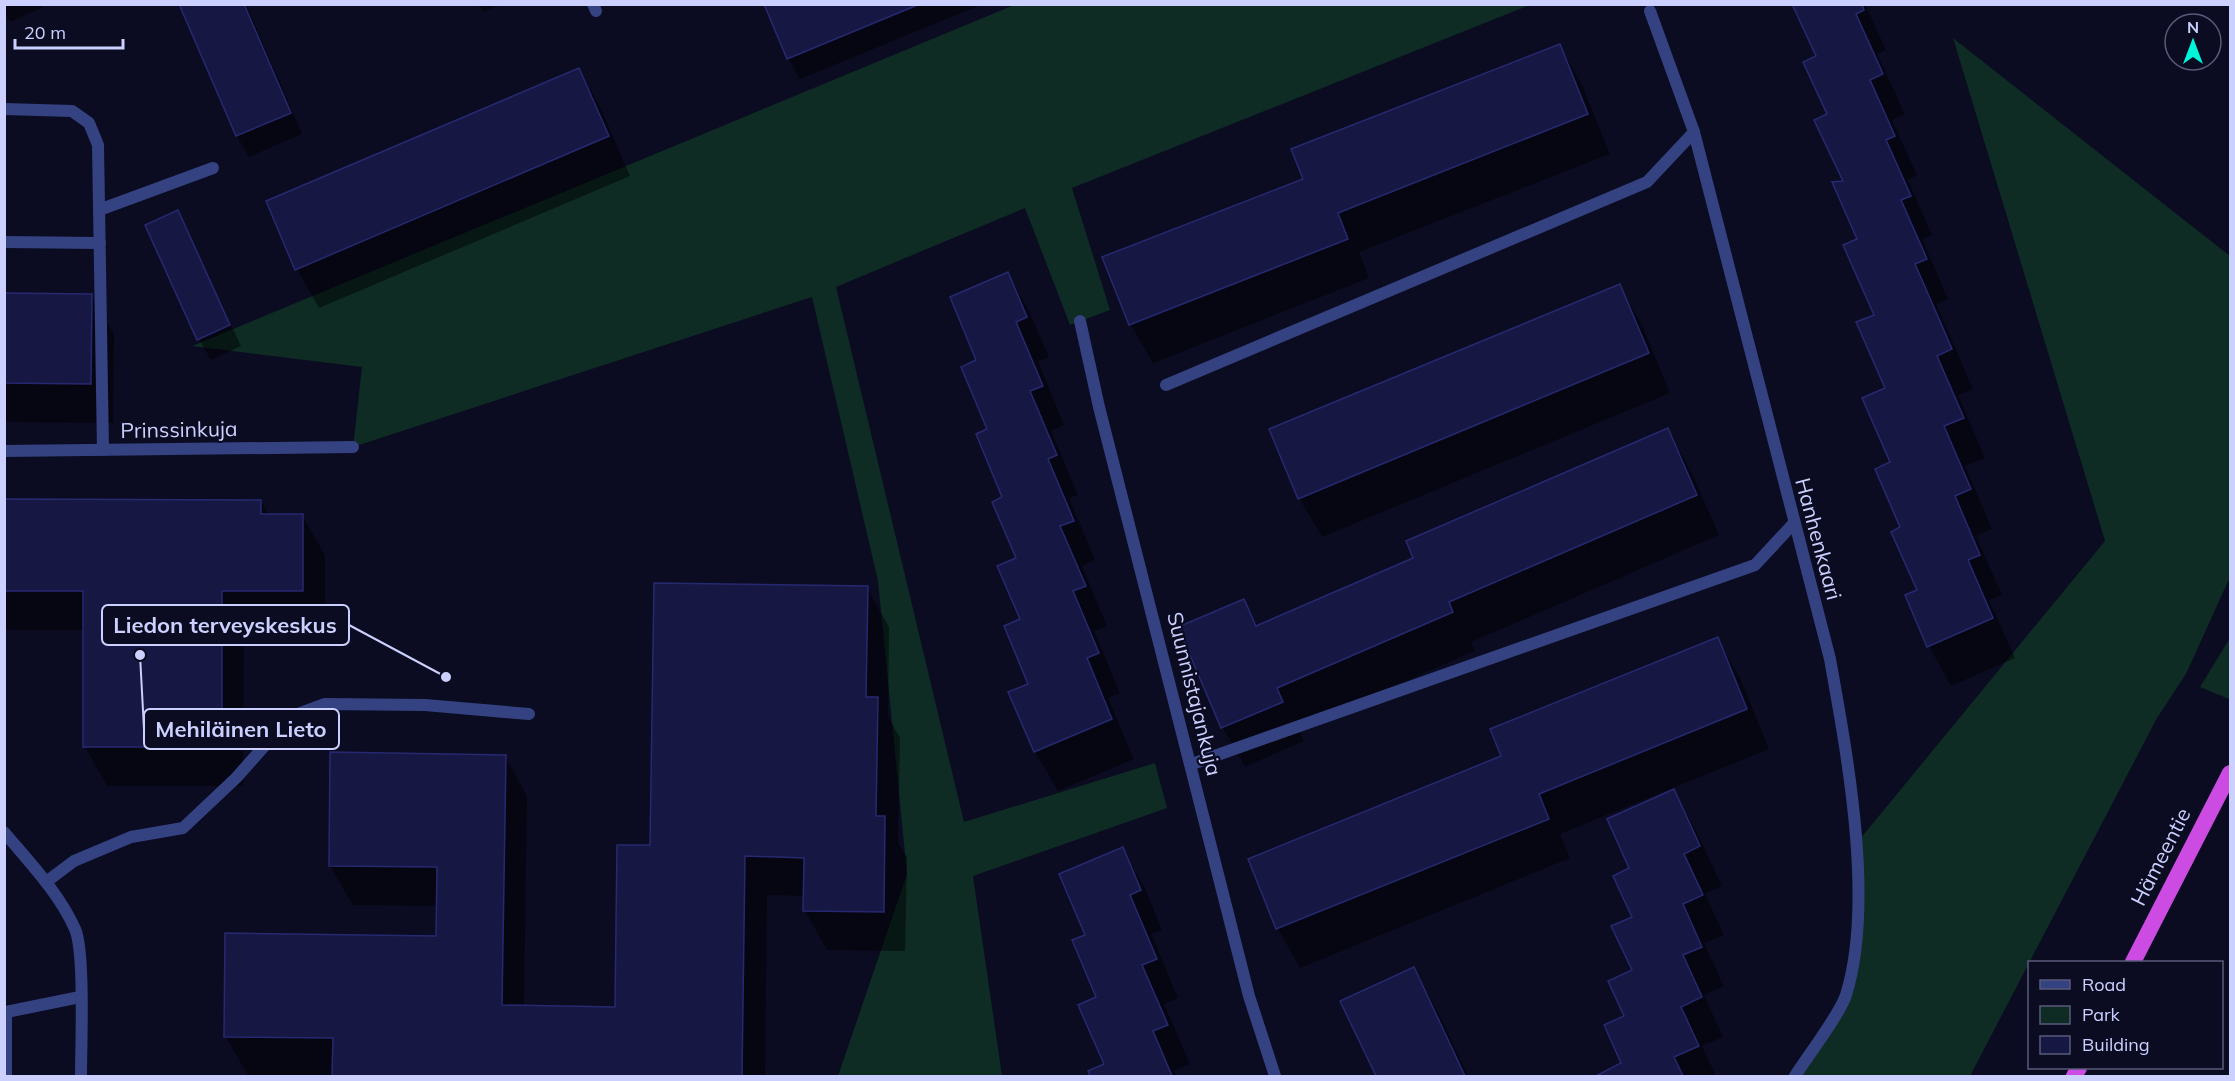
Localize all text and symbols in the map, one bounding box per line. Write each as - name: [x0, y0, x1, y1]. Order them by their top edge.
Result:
- scale bar: [15, 12, 123, 50]
- north arrow: [2163, 12, 2223, 72]
- text: N: [2187, 17, 2199, 37]
- text: 20 m: [24, 21, 66, 44]
- street label: Prinssinkuja: [120, 415, 238, 443]
- street label: Hanhenkaari: [1790, 475, 1848, 603]
- callout: Liedon terveyskeskus: [102, 605, 349, 645]
- street label: Suunnistajankuja: [1162, 609, 1228, 778]
- text: Liedon terveyskeskus: [113, 611, 337, 639]
- callout: Mehiläinen Lieto: [144, 709, 339, 749]
- text: Mehiläinen Lieto: [155, 715, 327, 743]
- street label: Hämeentie: [2124, 803, 2196, 910]
- legend: [2028, 961, 2223, 1069]
- text: Road: [2082, 973, 2126, 996]
- text: Park: [2082, 1003, 2121, 1026]
- text: Building: [2082, 1033, 2150, 1056]

